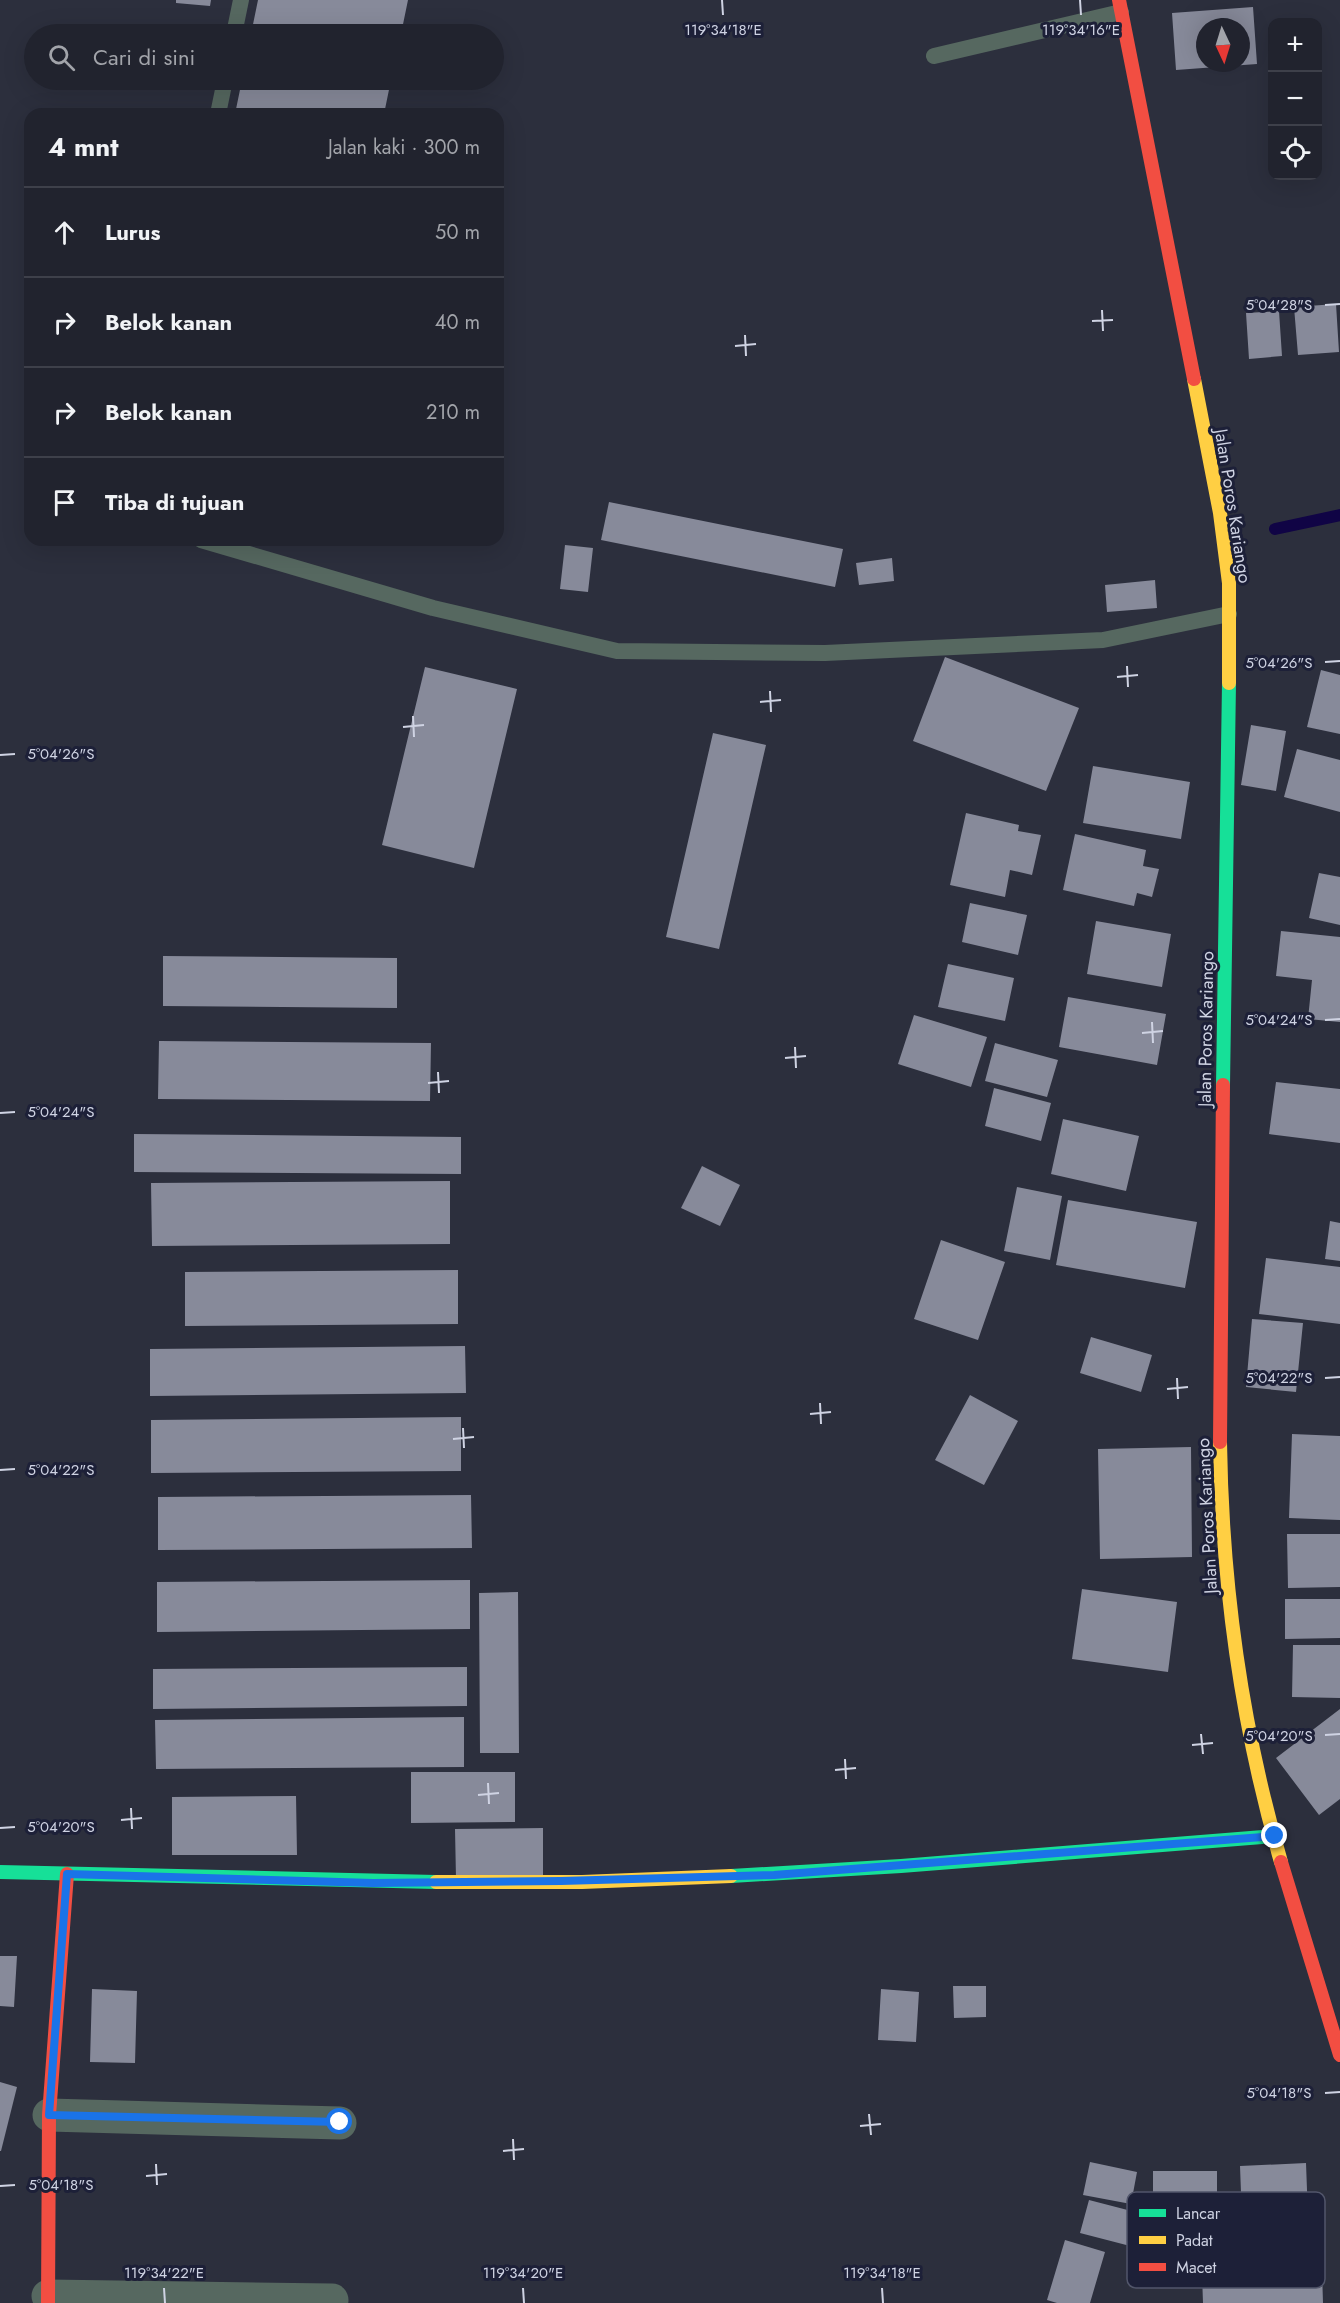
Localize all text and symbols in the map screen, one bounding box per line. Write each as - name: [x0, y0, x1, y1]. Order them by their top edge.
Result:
- north arrow: [1196, 18, 1250, 72]
- map controls: [1268, 18, 1322, 180]
- button: +: [1268, 18, 1322, 72]
- text: 119°34'18"E: [684, 19, 762, 41]
- text: 119°34'16"E: [1042, 19, 1120, 41]
- search box: [24, 24, 504, 90]
- icon: search: [45, 41, 78, 74]
- text: Cari di sini: [93, 41, 195, 73]
- button: −: [1268, 72, 1322, 126]
- button: locate: [1268, 126, 1322, 180]
- text: 4 mnt: [48, 128, 119, 166]
- text: Jalan kaki · 300 m: [328, 133, 480, 162]
- icon: ahead: [48, 216, 81, 249]
- text: Lurus: [105, 216, 161, 248]
- text: 50 m: [435, 218, 480, 247]
- text: 5°04'28"S: [1246, 294, 1312, 316]
- icon: right: [48, 306, 81, 339]
- text: Belok kanan: [105, 306, 232, 338]
- text: 40 m: [435, 308, 480, 337]
- icon: right: [48, 396, 81, 429]
- text: Belok kanan: [105, 396, 232, 428]
- text: 210 m: [426, 398, 480, 427]
- street label: Jalan Poros Kariango: [1208, 425, 1258, 585]
- icon: arrive: [48, 486, 81, 519]
- text: Tiba di tujuan: [105, 486, 244, 518]
- text: 5°04'26"S: [1245, 652, 1313, 674]
- text: 5°04'26"S: [27, 743, 95, 765]
- street label: Jalan Poros Kariango: [1192, 951, 1220, 1109]
- text: 5°04'24"S: [1245, 1009, 1313, 1031]
- text: 5°04'24"S: [27, 1101, 95, 1123]
- text: 5°04'22"S: [1246, 1367, 1312, 1389]
- street label: Jalan Poros Kariango: [1190, 1437, 1224, 1597]
- text: 5°04'22"S: [28, 1459, 94, 1481]
- text: 5°04'20"S: [1245, 1725, 1313, 1747]
- text: 5°04'20"S: [27, 1816, 95, 1838]
- route end: [1261, 1822, 1287, 1848]
- text: 5°04'18"S: [1247, 2082, 1311, 2104]
- route start: [326, 2108, 352, 2134]
- text: 5°04'18"S: [29, 2174, 93, 2196]
- legend: [1127, 2192, 1325, 2288]
- text: Lancar: [1176, 2202, 1221, 2225]
- text: Padat: [1176, 2229, 1213, 2252]
- text: Macet: [1176, 2256, 1217, 2279]
- text: 119°34'22"E: [124, 2262, 204, 2284]
- text: 119°34'20"E: [483, 2262, 563, 2284]
- text: 119°34'18"E: [843, 2262, 921, 2284]

